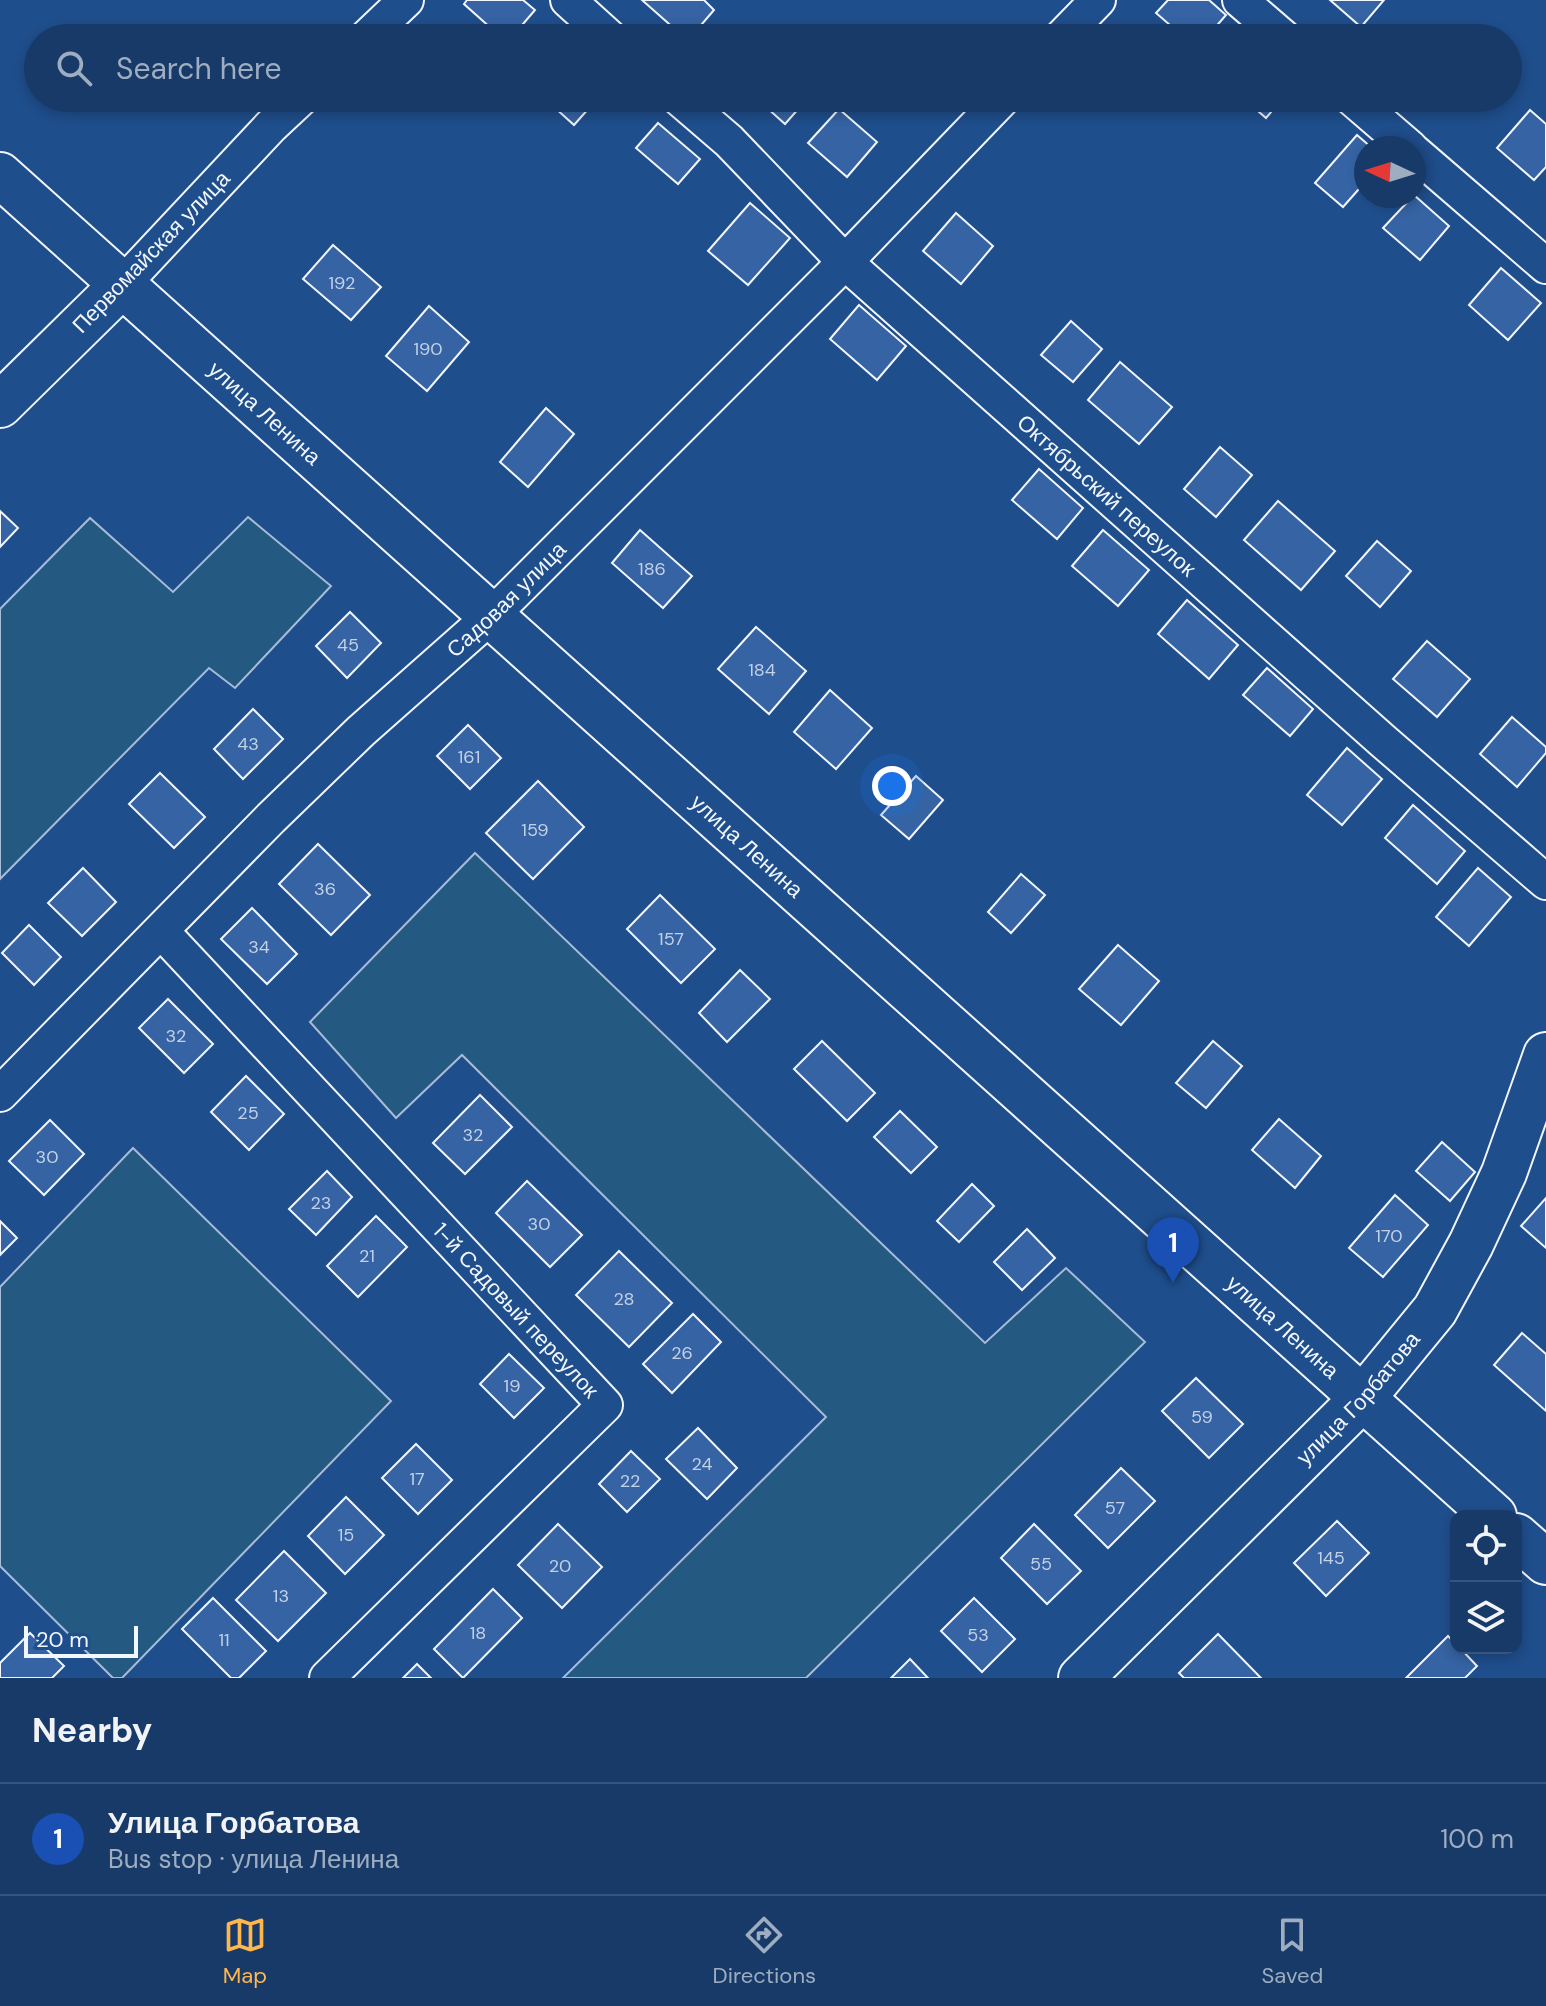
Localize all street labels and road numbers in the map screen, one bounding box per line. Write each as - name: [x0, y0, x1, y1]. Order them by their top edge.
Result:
- street label: Первомайская улица: [66, 164, 237, 339]
- street label: улица Ленина: [202, 355, 328, 471]
- street label: Октябрьский переулок: [1011, 408, 1203, 583]
- street label: Садовая улица: [440, 534, 573, 663]
- street label: улица Ленина: [685, 787, 810, 904]
- street label: 1-й Садовый переулок: [427, 1216, 606, 1404]
- street label: улица Ленина: [1220, 1268, 1346, 1385]
- street label: улица Горбатова: [1290, 1325, 1427, 1471]

